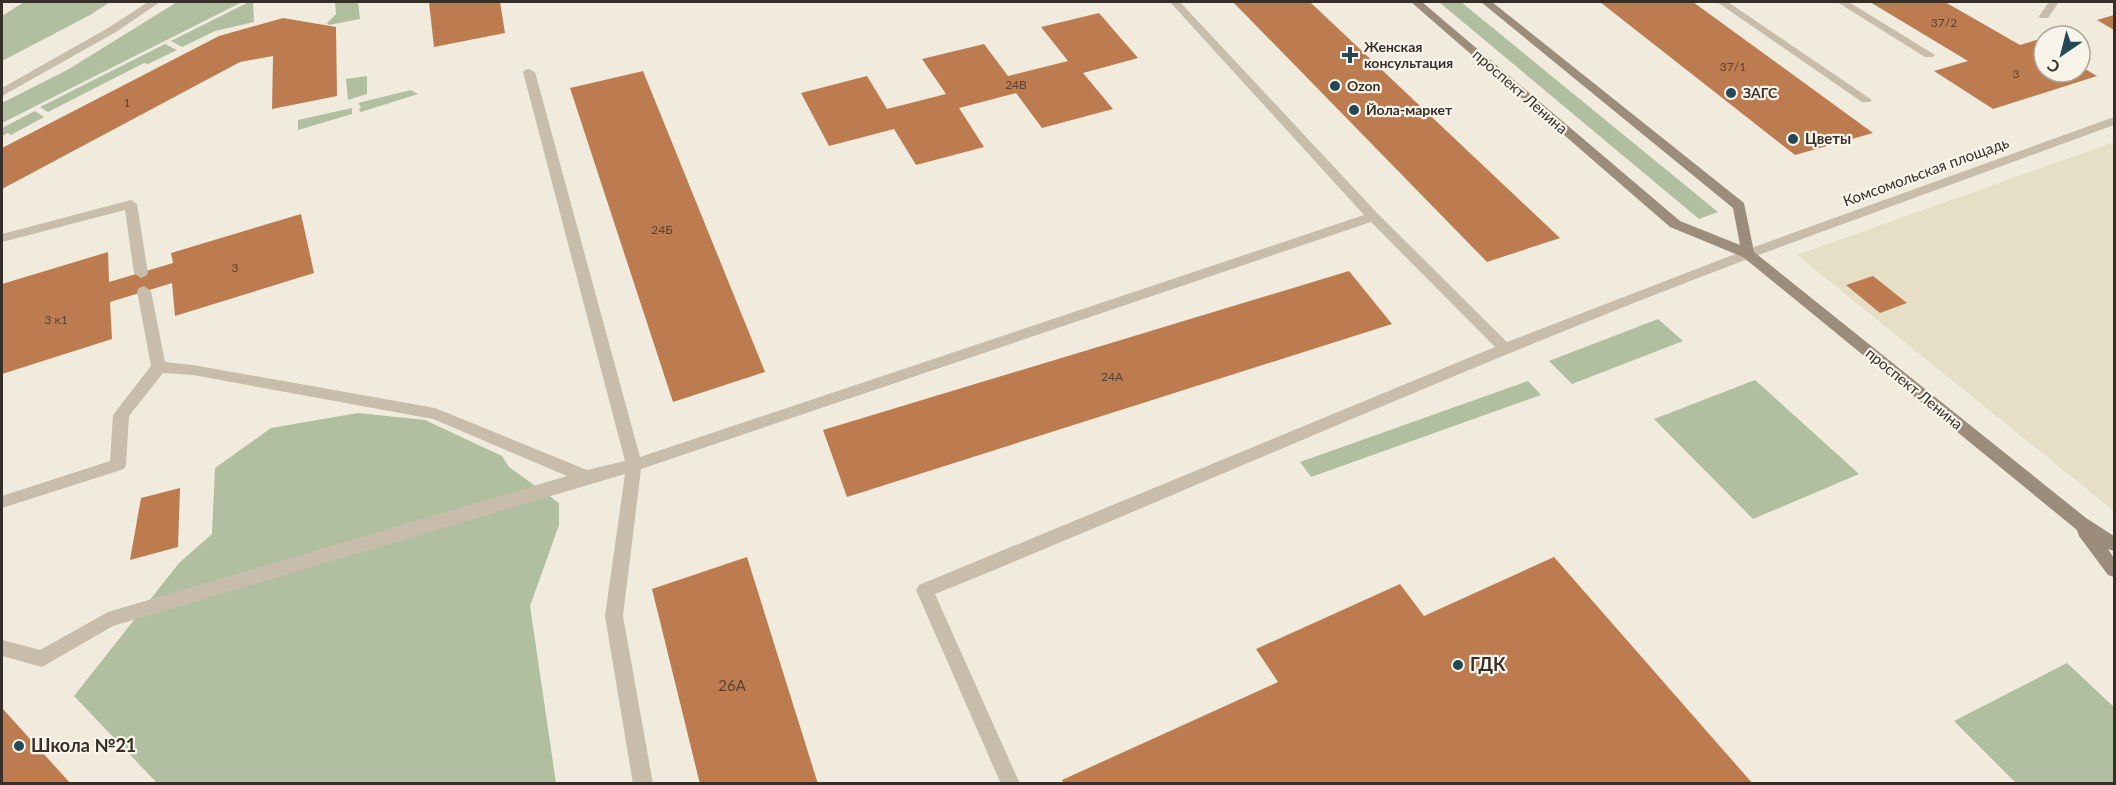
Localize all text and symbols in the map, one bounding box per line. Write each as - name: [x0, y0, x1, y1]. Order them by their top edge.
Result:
- house number: 37/2: [1931, 15, 1957, 30]
- north arrow: [2032, 24, 2092, 84]
- place label: Женская консультация: [1364, 38, 1453, 71]
- street label: проспект Ленина: [1470, 45, 1572, 137]
- marker: Женская консультация: [1341, 46, 1359, 64]
- text: С: [2043, 56, 2063, 78]
- house number: 37/1: [1720, 59, 1746, 74]
- house number: 3: [2013, 66, 2020, 81]
- house number: 24В: [1005, 77, 1027, 92]
- place label: Ozon: [1347, 77, 1381, 94]
- marker: Ozon: [1328, 79, 1342, 93]
- place label: ЗАГС: [1743, 84, 1778, 101]
- marker: ЗАГС: [1724, 86, 1738, 100]
- house number: 1: [124, 95, 131, 110]
- place label: Йола-маркет: [1366, 101, 1453, 118]
- marker: Йола-маркет: [1347, 103, 1361, 117]
- place label: Цветы: [1805, 129, 1851, 147]
- marker: Цветы: [1786, 132, 1800, 146]
- street label: Комсомольская площадь: [1840, 133, 2011, 209]
- house number: 24Б: [651, 222, 673, 237]
- house number: 3: [232, 260, 239, 275]
- house number: 3 к1: [44, 312, 68, 327]
- street label: проспект Ленина: [1862, 344, 1967, 433]
- house number: 24А: [1101, 369, 1124, 384]
- place label: ГДК: [1470, 653, 1506, 675]
- marker: ГДК: [1451, 658, 1465, 672]
- house number: 26А: [718, 676, 747, 694]
- place label: Школа №21: [31, 734, 136, 756]
- marker: Школа №21: [12, 739, 26, 753]

